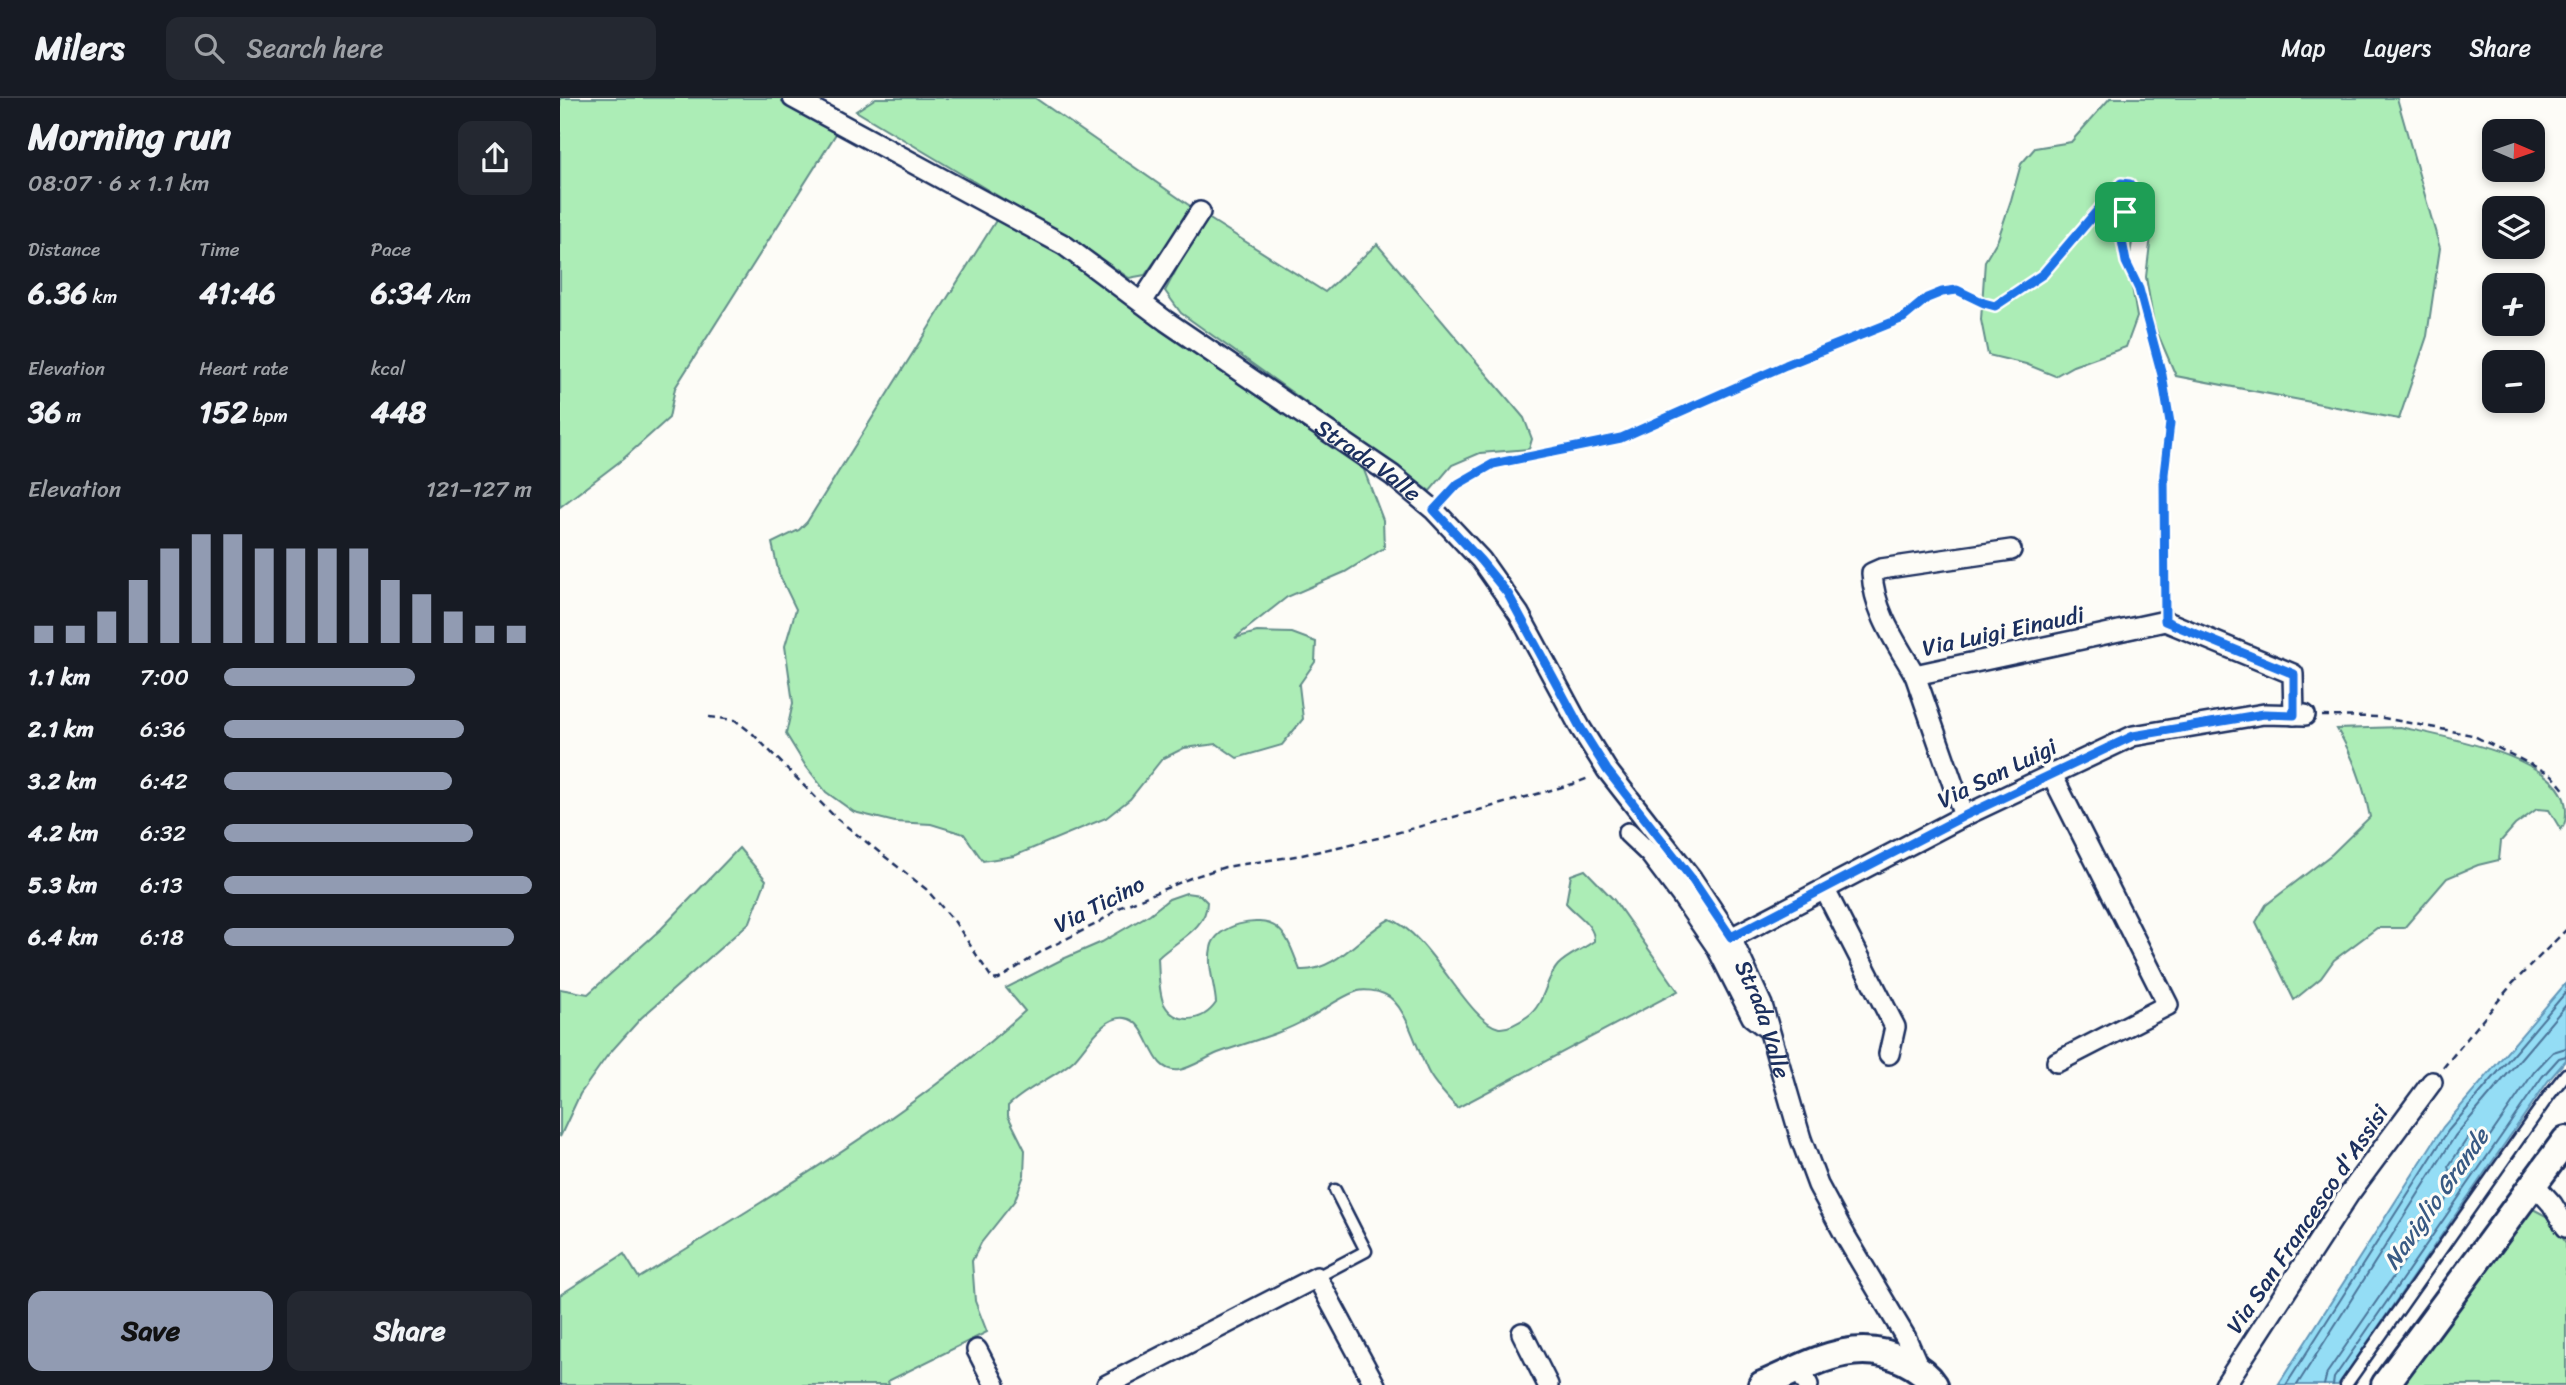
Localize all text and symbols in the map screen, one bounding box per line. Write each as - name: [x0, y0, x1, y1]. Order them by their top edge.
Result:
- search box: [166, 17, 656, 80]
- text: Milers: [35, 19, 124, 77]
- text: Search here: [246, 25, 383, 71]
- text: Map: [2281, 27, 2326, 69]
- text: Layers: [2364, 27, 2431, 69]
- text: Share: [2469, 27, 2531, 69]
- icon: search: [190, 29, 228, 67]
- text: Morning run: [28, 103, 231, 170]
- north arrow: [2482, 119, 2544, 182]
- map controls: [2482, 119, 2545, 413]
- button: share: [458, 121, 532, 195]
- text: 08:07 · 6 × 1.1 km: [28, 163, 210, 204]
- pin: [2095, 182, 2155, 242]
- icon: arrive: [2106, 193, 2144, 231]
- button: layers: [2482, 196, 2545, 259]
- text: Distance: [28, 233, 100, 266]
- text: Time: [199, 233, 240, 266]
- text: Pace: [371, 233, 411, 266]
- text: 6.36: [28, 266, 88, 320]
- text: 41:46: [199, 266, 276, 320]
- text: 6:34: [371, 266, 432, 320]
- button: +: [2482, 273, 2545, 336]
- text: km: [88, 280, 117, 313]
- text: /km: [432, 280, 471, 313]
- button: −: [2482, 350, 2545, 413]
- text: Elevation: [28, 352, 105, 385]
- text: Heart rate: [199, 352, 289, 385]
- text: kcal: [371, 352, 405, 385]
- text: 36: [28, 385, 62, 439]
- text: 152: [199, 385, 248, 439]
- text: 448: [371, 385, 426, 439]
- text: m: [62, 399, 81, 432]
- text: bpm: [248, 399, 288, 432]
- street label: Strada Valle: [1306, 408, 1431, 513]
- text: Elevation: [28, 469, 121, 510]
- text: 121–127 m: [426, 469, 532, 510]
- street label: Via Luigi Einaudi: [1918, 594, 2089, 669]
- text: 1.1 km: [28, 657, 91, 698]
- text: 7:00: [140, 657, 189, 698]
- text: 2.1 km: [28, 709, 94, 750]
- text: 6:36: [140, 709, 186, 750]
- street label: Via San Luigi: [1930, 726, 2065, 820]
- text: 3.2 km: [28, 761, 97, 802]
- text: 6:42: [140, 761, 188, 802]
- text: 4.2 km: [28, 813, 98, 854]
- text: 6:32: [140, 813, 186, 854]
- street label: Via Ticino: [1046, 864, 1152, 945]
- text: 5.3 km: [28, 865, 97, 906]
- text: 6:13: [140, 865, 183, 906]
- text: 6.4 km: [28, 917, 98, 958]
- text: 6:18: [140, 917, 184, 958]
- street label: Strada Valle: [1723, 953, 1802, 1084]
- street label: Via San Francesco d'Assisi: [2215, 1095, 2400, 1343]
- water label: Naviglio Grande: [2372, 1118, 2502, 1278]
- button: Save: [28, 1291, 273, 1371]
- button: Share: [287, 1291, 532, 1371]

